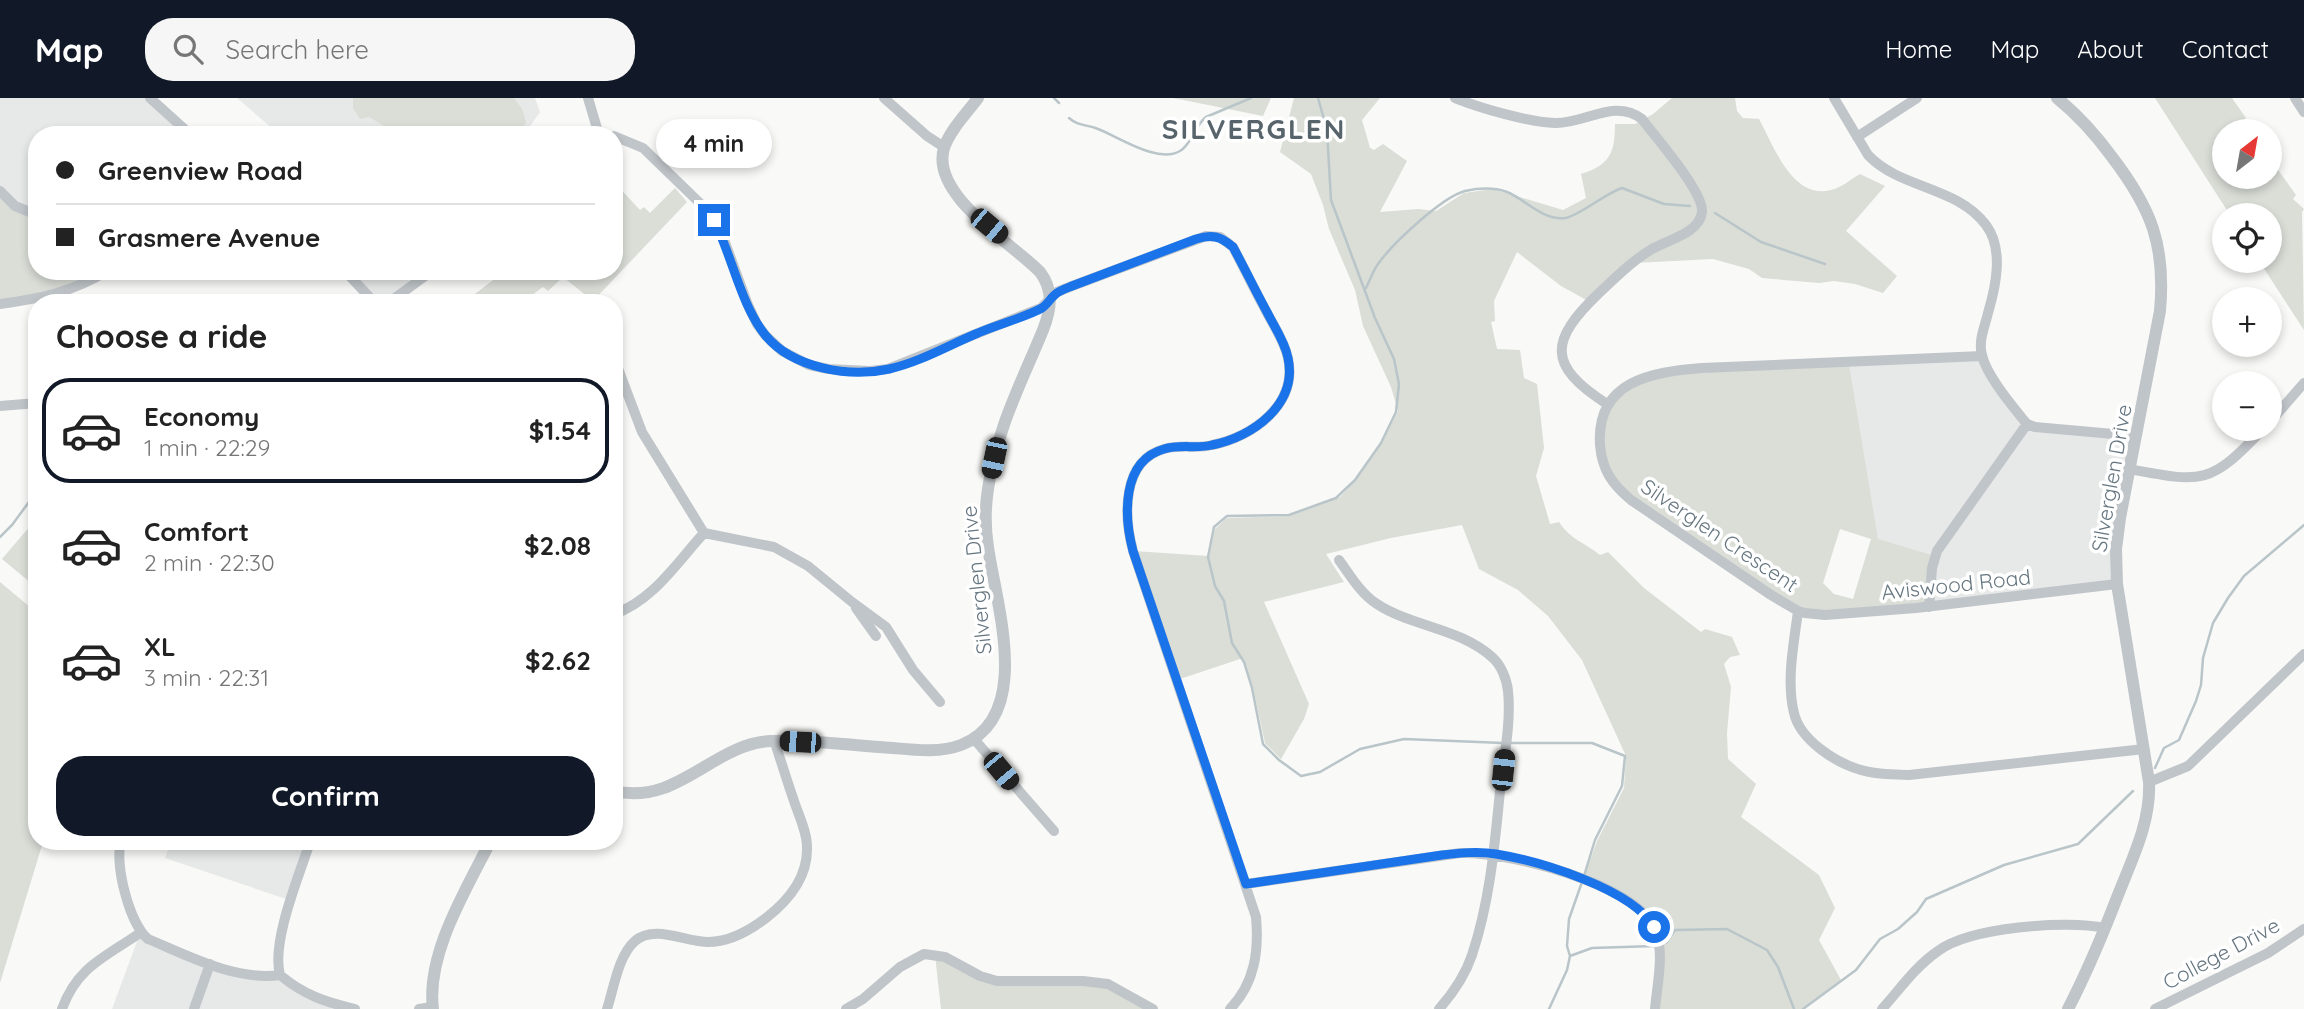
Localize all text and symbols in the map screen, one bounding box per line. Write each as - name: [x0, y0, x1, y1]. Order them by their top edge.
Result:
- search box: [145, 18, 635, 81]
- text: Map: [35, 29, 103, 70]
- icon: search: [169, 30, 207, 68]
- text: Search here: [225, 33, 369, 66]
- text: Home: [1885, 34, 1952, 64]
- text: Map: [1990, 34, 2039, 64]
- text: About: [2077, 34, 2144, 64]
- text: Contact: [2182, 34, 2269, 64]
- district label: SILVERGLEN: [1162, 111, 1346, 146]
- callout: 4 min: [656, 118, 772, 167]
- north arrow: [2212, 119, 2282, 189]
- map controls: [2212, 119, 2282, 441]
- text: 4 min: [684, 129, 744, 158]
- text: Greenview Road: [98, 154, 303, 187]
- button: locate: [2212, 203, 2282, 273]
- route end: [698, 204, 730, 236]
- car: [967, 204, 1012, 248]
- text: Grasmere Avenue: [98, 221, 320, 254]
- button: +: [2212, 287, 2282, 357]
- text: Choose a ride: [56, 316, 268, 356]
- button: −: [2212, 371, 2282, 441]
- icon: car: [60, 399, 123, 462]
- text: Economy: [144, 400, 259, 433]
- street label: Silverglen Drive: [2085, 402, 2137, 554]
- text: $1.54: [529, 414, 591, 447]
- text: 1 min · 22:29: [144, 433, 270, 462]
- car: [980, 435, 1009, 481]
- street label: Silverglen Crescent: [1637, 473, 1803, 597]
- street label: Silverglen Drive: [955, 504, 997, 656]
- icon: car: [60, 514, 123, 577]
- text: Comfort: [144, 515, 249, 548]
- text: $2.08: [524, 529, 591, 562]
- text: 2 min · 22:30: [144, 548, 275, 577]
- street label: Aviswood Road: [1880, 563, 2032, 605]
- icon: car: [60, 629, 123, 692]
- text: XL: [144, 630, 176, 663]
- text: $2.62: [525, 644, 591, 677]
- text: 3 min · 22:31: [144, 663, 269, 692]
- car: [779, 730, 822, 754]
- car: [980, 748, 1023, 794]
- car: [1491, 748, 1516, 792]
- button: Confirm: [56, 756, 595, 836]
- route start: [1638, 911, 1670, 943]
- street label: College Drive: [2158, 911, 2284, 995]

